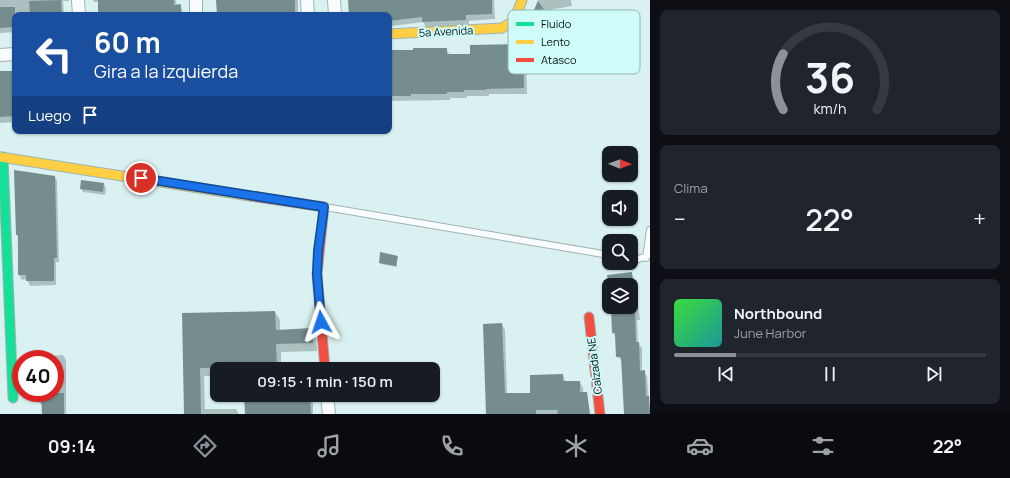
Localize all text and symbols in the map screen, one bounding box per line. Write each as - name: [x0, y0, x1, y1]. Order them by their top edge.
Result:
- legend: [508, 10, 640, 74]
- text: Fluido: [541, 16, 572, 31]
- street label: 5a Avenida: [418, 22, 474, 40]
- text: 60 m: [94, 23, 161, 61]
- icon: left: [28, 28, 80, 80]
- text: Lento: [541, 34, 571, 49]
- text: 36: [805, 49, 855, 105]
- text: Atasco: [541, 52, 577, 67]
- text: Gira a la izquierda: [94, 59, 238, 83]
- text: km/h: [813, 99, 847, 118]
- icon: arrive: [79, 104, 101, 126]
- text: Luego: [28, 105, 71, 126]
- north arrow: [602, 146, 638, 182]
- map controls: [602, 146, 638, 314]
- pin: [124, 161, 158, 195]
- icon: arrive: [130, 167, 152, 189]
- text: Clima: [674, 179, 708, 197]
- button: sound: [602, 190, 638, 226]
- text: 22°: [805, 199, 854, 240]
- text: −: [674, 204, 686, 234]
- text: +: [973, 204, 986, 234]
- button: search: [602, 234, 638, 270]
- button: layers: [602, 278, 638, 314]
- position arrow: [300, 301, 342, 343]
- text: Northbound: [734, 303, 822, 324]
- text: June Harbor: [734, 324, 807, 342]
- street label: Calzada NE: [583, 337, 605, 395]
- speed limit sign: 40: [12, 350, 64, 402]
- icon: previous: [715, 363, 737, 385]
- icon: pause: [819, 363, 841, 385]
- icon: next: [923, 363, 945, 385]
- text: 09:15 · 1 min · 150 m: [257, 371, 393, 392]
- icon: directions: [191, 432, 219, 460]
- icon: music: [315, 432, 343, 460]
- icon: phone: [438, 432, 466, 460]
- icon: climate: [562, 432, 590, 460]
- icon: car: [686, 432, 714, 460]
- icon: filters: [809, 432, 837, 460]
- text: 09:14: [48, 434, 96, 458]
- text: 22°: [933, 434, 962, 458]

